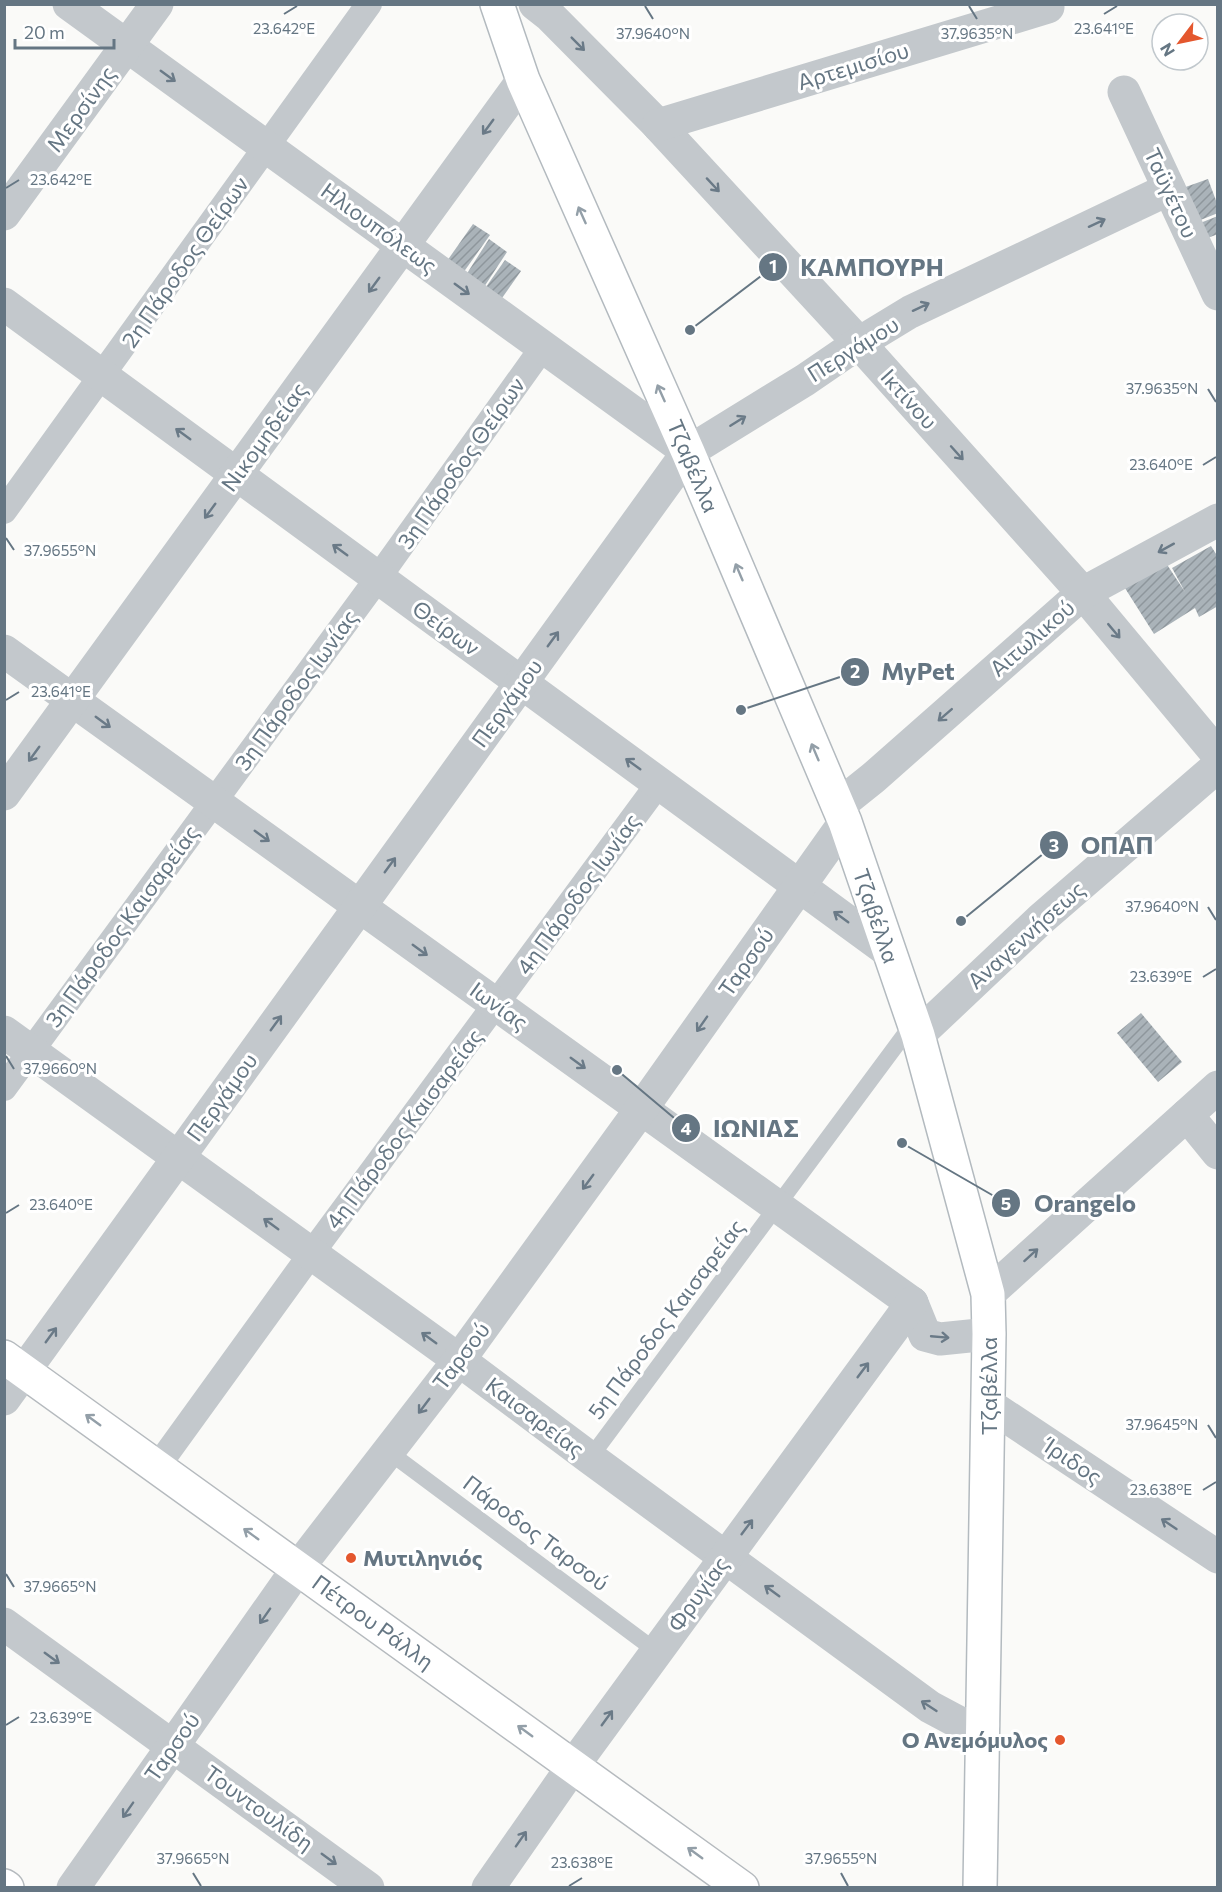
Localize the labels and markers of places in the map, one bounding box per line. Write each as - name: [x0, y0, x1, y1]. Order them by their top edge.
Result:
- callout: KAΜΠΟΥΡΗ: [758, 246, 956, 288]
- callout: MyPet: [840, 651, 967, 693]
- callout: ΟΠΑΠ: [1039, 824, 1165, 866]
- callout: ΙΩΝΙΑΣ: [671, 1107, 811, 1149]
- callout: Orangelo: [991, 1182, 1148, 1224]
- place label: Μυτιληνιός: [363, 1544, 482, 1571]
- marker: Μυτιληνιός: [344, 1551, 358, 1565]
- place label: Ο Ανεμόμυλος: [902, 1726, 1048, 1753]
- marker: Ο Ανεμόμυλος: [1053, 1733, 1067, 1747]

